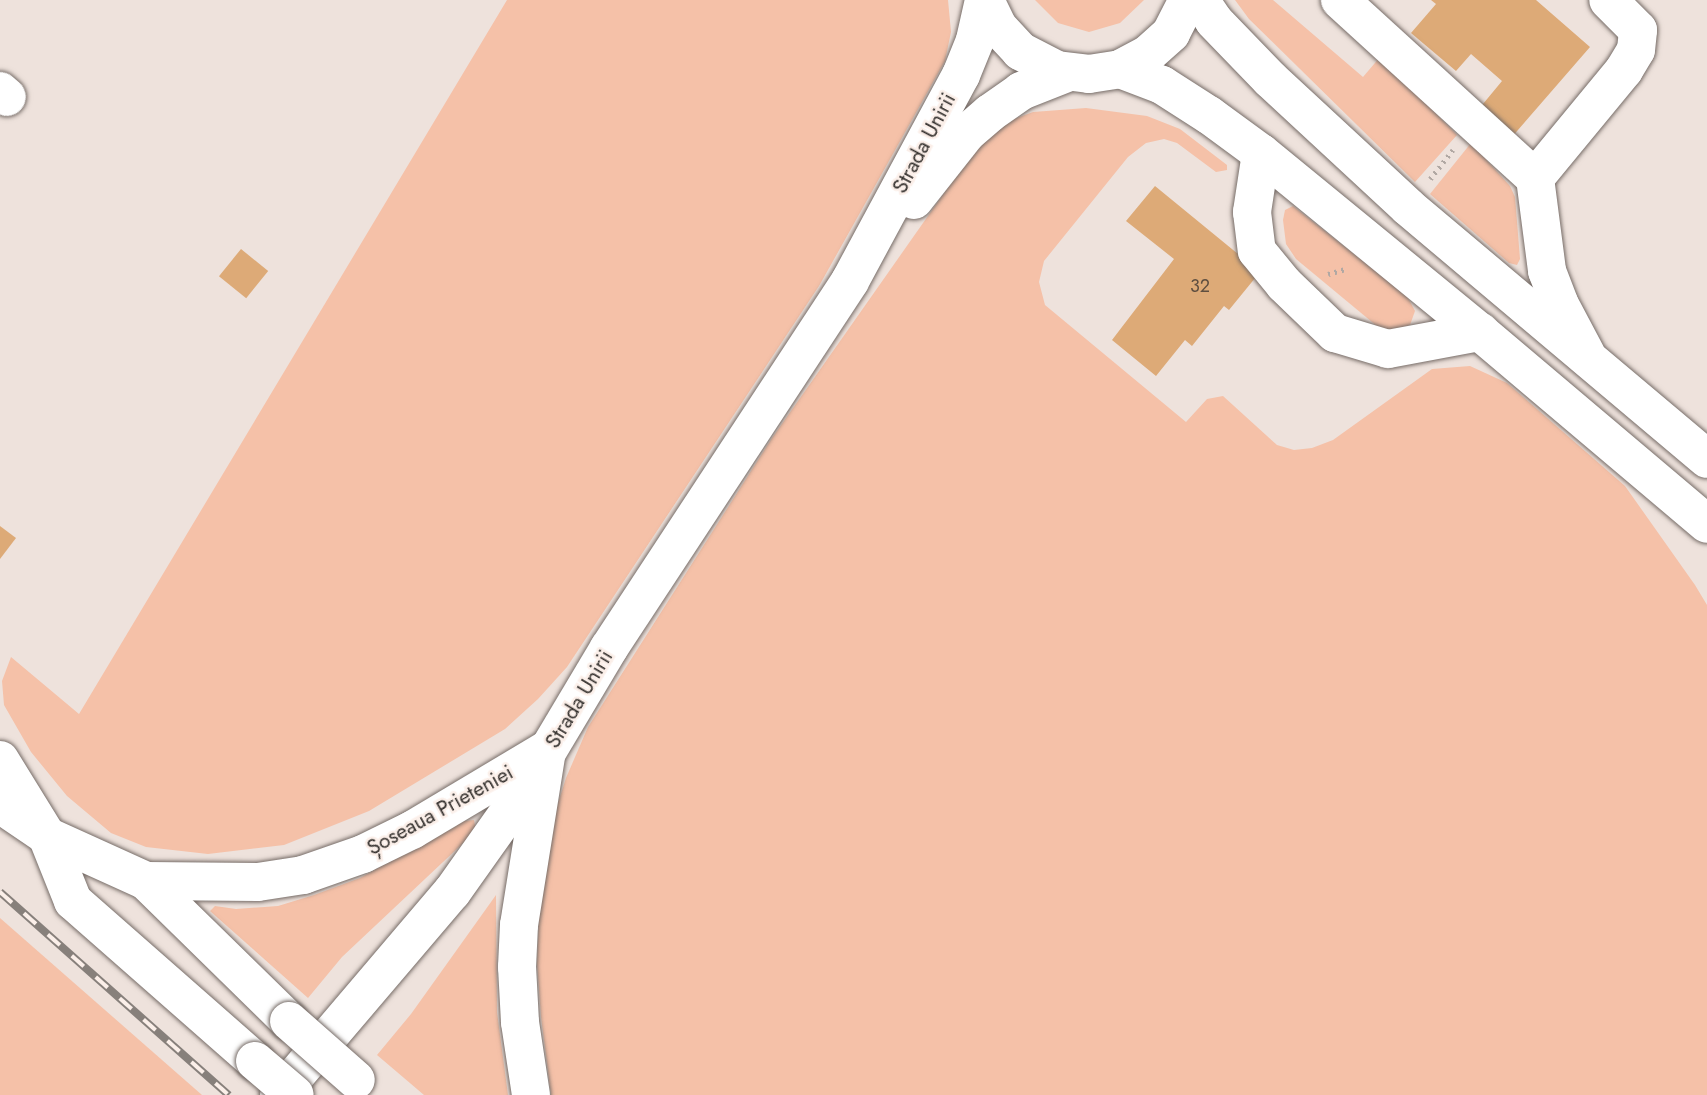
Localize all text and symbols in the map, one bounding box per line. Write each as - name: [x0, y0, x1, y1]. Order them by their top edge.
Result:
- street label: Strada Unirii: [887, 89, 961, 197]
- house number: 32: [1190, 275, 1210, 297]
- street label: Strada Unirii: [540, 645, 618, 753]
- street label: Șoseaua Prieteniei: [363, 759, 517, 861]

